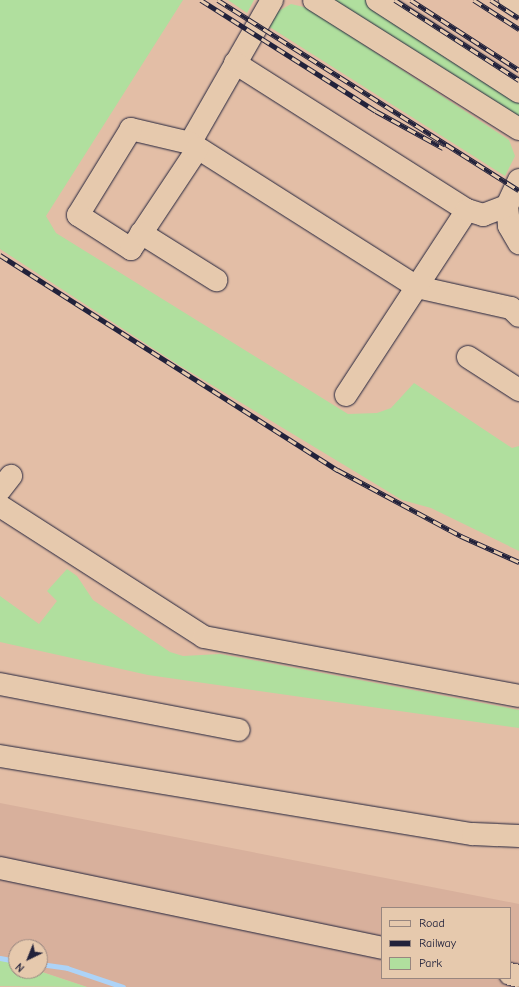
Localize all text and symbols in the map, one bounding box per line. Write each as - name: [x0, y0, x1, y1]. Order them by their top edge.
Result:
- legend: [381, 907, 511, 979]
- text: Road: [419, 916, 445, 930]
- text: Railway: [419, 936, 456, 950]
- north arrow: [8, 939, 48, 979]
- text: Park: [419, 956, 442, 970]
- text: N: [13, 960, 27, 975]

